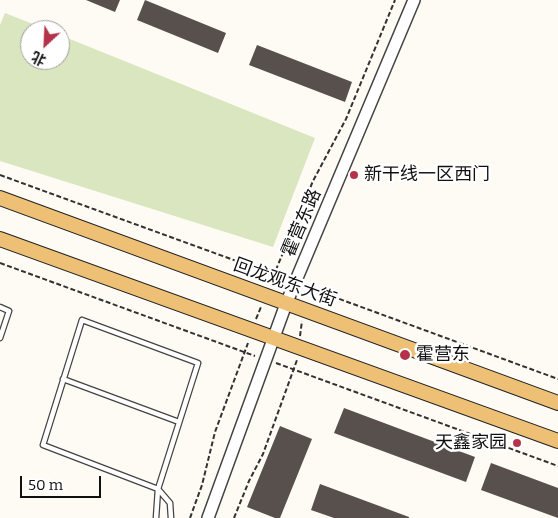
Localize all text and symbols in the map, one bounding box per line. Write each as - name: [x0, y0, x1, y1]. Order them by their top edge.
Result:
- north arrow: [20, 20, 70, 70]
- text: 北: [29, 47, 49, 69]
- place label: 新干线一区西门: [364, 164, 490, 186]
- marker: 新干线一区西门: [348, 169, 360, 181]
- street label: 霍营东路: [278, 186, 326, 260]
- street label: 回龙观东大街: [231, 254, 339, 312]
- place label: 霍营东: [416, 344, 470, 366]
- marker: 霍营东: [398, 348, 412, 362]
- place label: 天鑫家园: [435, 432, 507, 454]
- marker: 天鑫家园: [511, 437, 523, 449]
- scale bar: [22, 466, 104, 498]
- text: 50 m: [28, 476, 63, 494]

